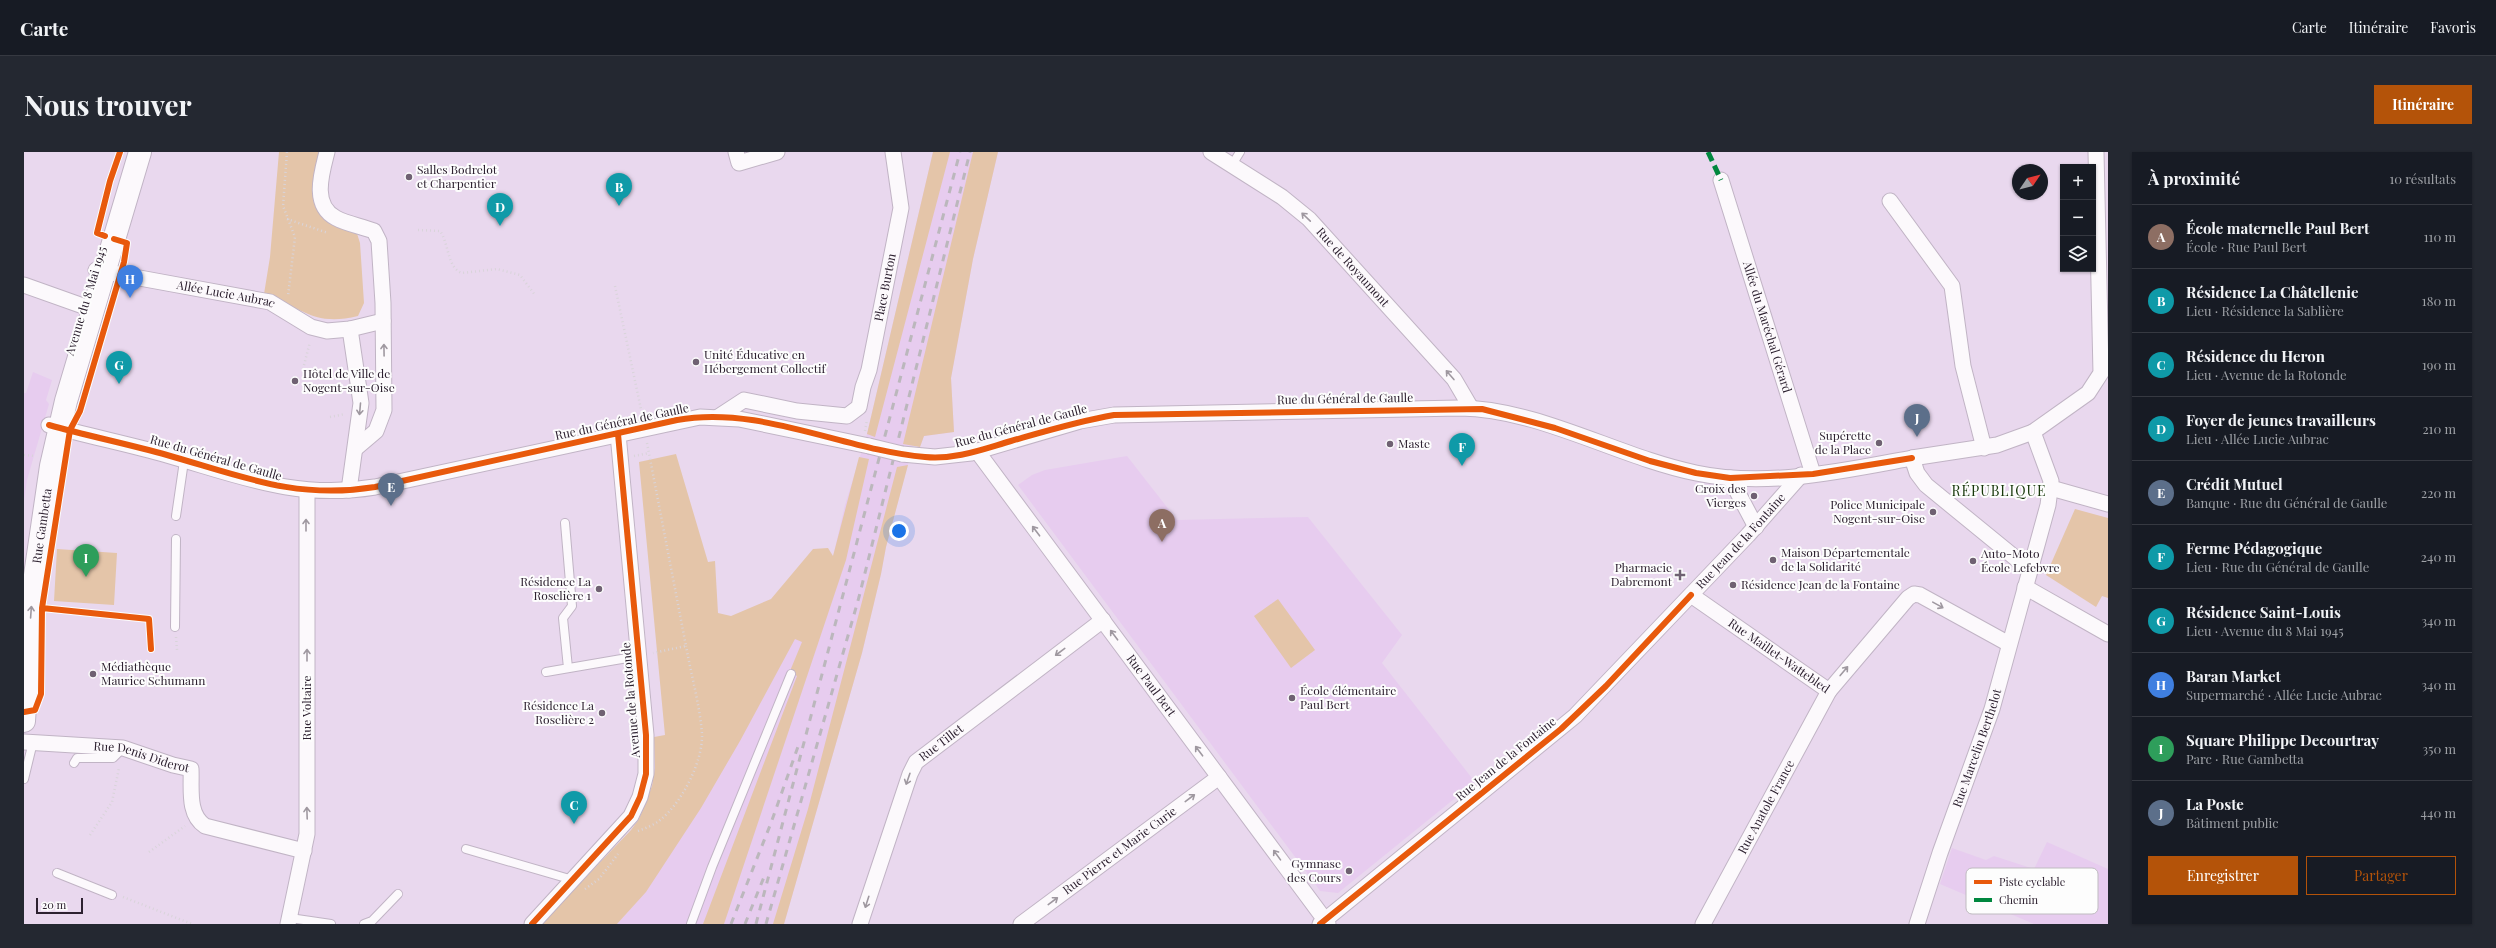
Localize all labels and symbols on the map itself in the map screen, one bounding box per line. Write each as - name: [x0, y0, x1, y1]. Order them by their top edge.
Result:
- place label: Salles Bodrelot et Charpentier: [417, 161, 498, 191]
- north arrow: [2012, 164, 2048, 200]
- marker: Salles Bodrelot et Charpentier: [404, 172, 414, 182]
- pin: B: [606, 173, 632, 206]
- pin: D: [487, 193, 513, 226]
- one-way arrow: [1301, 212, 1311, 222]
- street label: Rue de Royaumont: [1313, 224, 1394, 310]
- street label: Avenue du 8 Mai 1945: [61, 244, 109, 358]
- street label: Place Burton: [870, 252, 899, 323]
- street label: Allée du Maréchal Gérard: [1740, 258, 1796, 395]
- pin: H: [117, 265, 143, 298]
- street label: Allée Lucie Aubrac: [175, 276, 279, 311]
- one-way arrow: [380, 344, 388, 357]
- place label: Unité Éducative en Hébergement Collectif: [704, 346, 826, 376]
- pin: G: [106, 351, 132, 384]
- marker: Unité Éducative en Hébergement Collectif: [691, 357, 701, 367]
- place label: Hôtel de Ville de Nogent-sur-Oise: [303, 365, 395, 395]
- one-way arrow: [1446, 370, 1455, 380]
- marker: Hôtel de Ville de Nogent-sur-Oise: [290, 376, 300, 386]
- street label: Rue du Général de Gaulle: [1277, 389, 1413, 407]
- street label: Rue du Général de Gaulle: [553, 399, 690, 443]
- street label: Rue du Général de Gaulle: [953, 400, 1089, 450]
- one-way arrow: [356, 402, 363, 415]
- pin: J: [1904, 404, 1930, 437]
- place label: Supérette de la Place: [1815, 427, 1871, 457]
- street label: Rue du Général de Gaulle: [149, 431, 284, 484]
- pin: F: [1449, 433, 1475, 466]
- place label: Maste: [1398, 435, 1430, 451]
- marker: Supérette de la Place: [1874, 438, 1884, 448]
- marker: Maste: [1385, 439, 1395, 449]
- pin: E: [378, 473, 404, 506]
- place label: Croix des Vierges: [1695, 480, 1746, 510]
- district label: RÉPUBLIQUE: [1951, 481, 2047, 500]
- street label: Rue Gambetta: [28, 487, 55, 564]
- street label: Rue Jean de la Fontaine: [1692, 489, 1788, 592]
- marker: Croix des Vierges: [1749, 491, 1759, 501]
- place label: Police Municipale Nogent-sur-Oise: [1830, 496, 1925, 526]
- marker: Police Municipale Nogent-sur-Oise: [1928, 507, 1938, 517]
- pin: A: [1149, 509, 1175, 542]
- one-way arrow: [302, 519, 310, 532]
- your location: [889, 521, 909, 541]
- one-way arrow: [1032, 525, 1040, 536]
- pin: I: [73, 544, 99, 577]
- place label: Maison Départementale de la Solidarité: [1781, 544, 1910, 574]
- place label: Auto-Moto École Lefebvre: [1980, 545, 2060, 575]
- marker: Maison Départementale de la Solidarité: [1768, 555, 1778, 565]
- marker: Auto-Moto École Lefebvre: [1968, 556, 1978, 566]
- place label: Pharmacie Dabremont: [1611, 559, 1673, 589]
- marker: Pharmacie Dabremont: [1675, 570, 1685, 580]
- place label: Résidence La Roselière 1: [520, 573, 592, 603]
- place label: Résidence Jean de la Fontaine: [1741, 576, 1900, 592]
- marker: Résidence Jean de la Fontaine: [1728, 580, 1738, 590]
- marker: Résidence La Roselière 1: [594, 584, 604, 594]
- one-way arrow: [1932, 601, 1944, 609]
- one-way arrow: [28, 606, 35, 619]
- street label: Rue Maillet-Wattebled: [1725, 614, 1833, 696]
- one-way arrow: [1109, 630, 1118, 641]
- street label: Avenue de la Rotonde: [617, 642, 643, 760]
- one-way arrow: [1055, 648, 1066, 656]
- one-way arrow: [303, 649, 311, 662]
- street label: Rue Paul Bert: [1124, 651, 1181, 720]
- place label: Médiathèque Maurice Schumann: [101, 658, 205, 688]
- one-way arrow: [1840, 665, 1849, 676]
- marker: Médiathèque Maurice Schumann: [88, 669, 98, 679]
- street label: Rue Voltaire: [298, 675, 314, 741]
- place label: École élémentaire Paul Bert: [1300, 682, 1396, 712]
- street label: Rue Marcelin Berthelot: [1948, 686, 2004, 809]
- marker: École élémentaire Paul Bert: [1287, 693, 1297, 703]
- place label: Résidence La Roselière 2: [523, 697, 594, 727]
- marker: Résidence La Roselière 2: [597, 708, 607, 718]
- street label: Rue Jean de la Fontaine: [1452, 713, 1559, 804]
- street label: Rue Tillet: [915, 720, 966, 764]
- street label: Rue Denis Diderot: [93, 737, 192, 776]
- one-way arrow: [1195, 745, 1204, 756]
- street label: Rue Anatole France: [1733, 757, 1797, 856]
- one-way arrow: [904, 772, 911, 785]
- pin: C: [561, 791, 587, 824]
- one-way arrow: [1185, 794, 1196, 802]
- street label: Rue Pierre et Marie Curie: [1059, 802, 1179, 897]
- one-way arrow: [303, 807, 311, 820]
- one-way arrow: [1273, 850, 1281, 861]
- place label: Gymnase des Cours: [1287, 855, 1341, 885]
- marker: Gymnase des Cours: [1344, 866, 1354, 876]
- legend: [1966, 868, 2098, 914]
- text: Piste cyclable: [1999, 874, 2066, 889]
- text: Chemin: [1999, 892, 2039, 907]
- one-way arrow: [863, 895, 870, 908]
- scale bar: [36, 896, 83, 915]
- one-way arrow: [1047, 896, 1058, 905]

